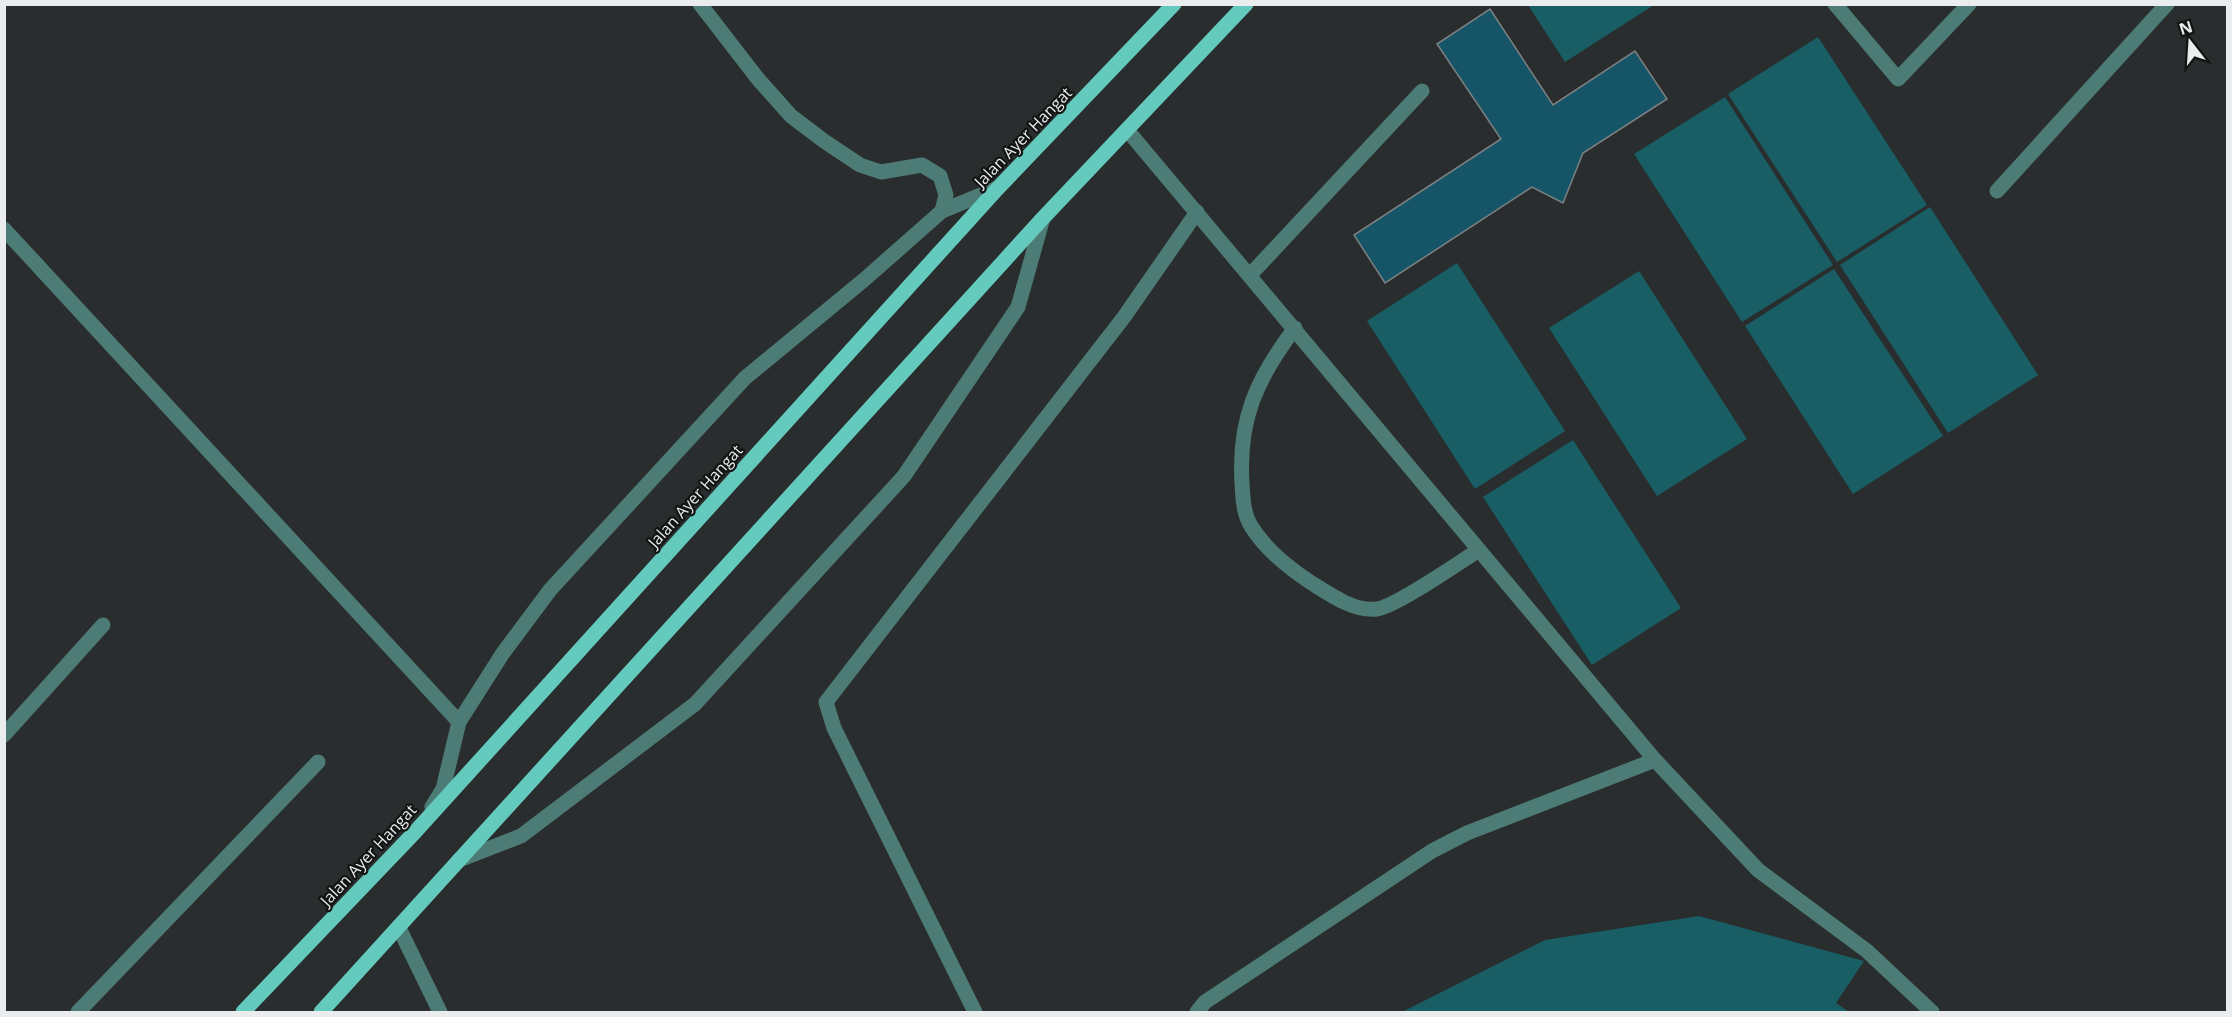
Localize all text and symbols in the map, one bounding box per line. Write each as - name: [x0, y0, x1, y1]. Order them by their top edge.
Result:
- north arrow: [2160, 12, 2220, 72]
- text: N: [2176, 15, 2195, 40]
- street label: Jalan Ayer Hangat: [968, 82, 1077, 193]
- street label: Jalan Ayer Hangat: [641, 439, 747, 554]
- street label: Jalan Ayer Hangat: [314, 799, 421, 912]

